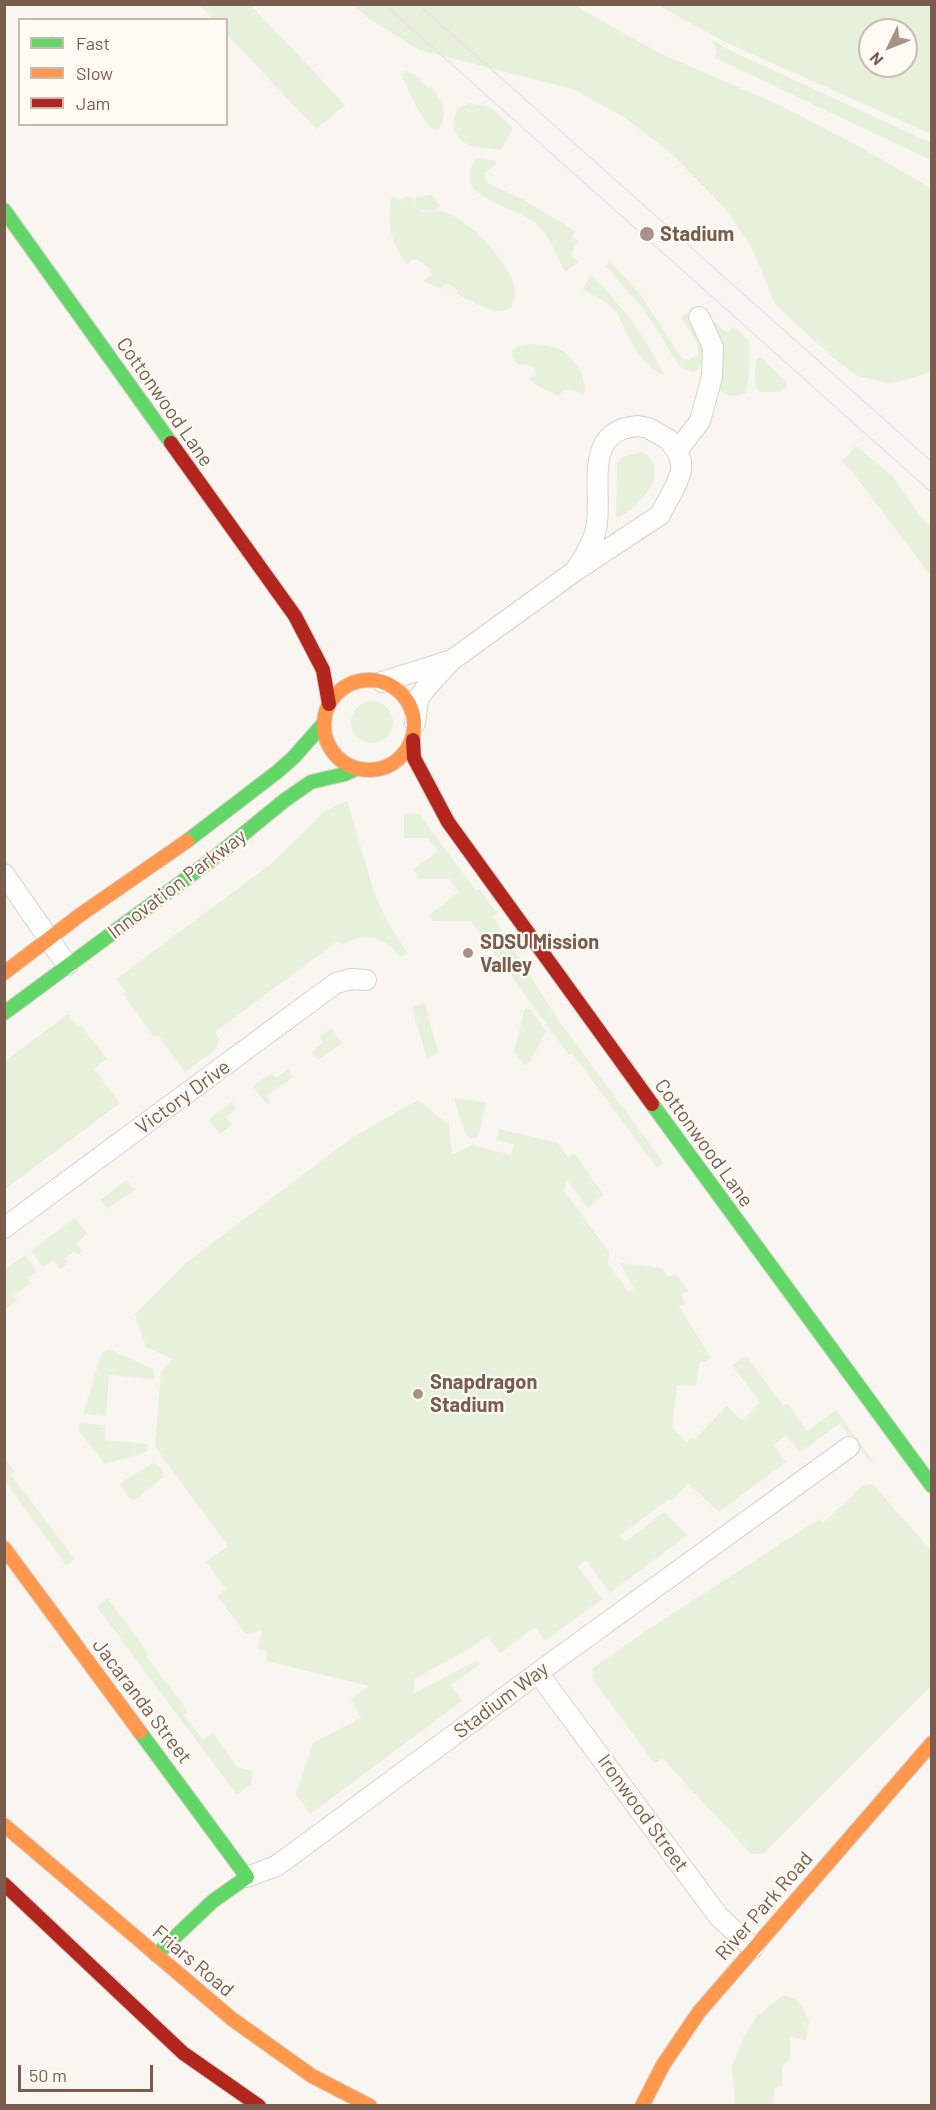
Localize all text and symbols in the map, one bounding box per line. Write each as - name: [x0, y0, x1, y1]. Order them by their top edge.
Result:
- legend: [18, 18, 228, 126]
- north arrow: [858, 18, 918, 78]
- text: Fast: [76, 32, 110, 54]
- text: N: [865, 49, 887, 70]
- text: Slow: [76, 62, 113, 84]
- text: Jam: [76, 92, 110, 114]
- place label: Stadium: [660, 222, 734, 246]
- marker: Stadium: [638, 225, 656, 243]
- street label: Cottonwood Lane: [111, 333, 219, 471]
- street label: Innovation Parkway: [103, 824, 251, 944]
- place label: SDSU Mission Valley: [480, 930, 599, 977]
- marker: SDSU Mission Valley: [461, 946, 475, 960]
- street label: Victory Drive: [131, 1055, 235, 1139]
- street label: Cottonwood Lane: [650, 1074, 758, 1212]
- place label: Snapdragon Stadium: [430, 1370, 537, 1417]
- marker: Snapdragon Stadium: [411, 1387, 425, 1401]
- street label: Jacaranda Street: [87, 1634, 197, 1768]
- street label: Stadium Way: [449, 1657, 553, 1743]
- street label: Ironwood Street: [592, 1750, 694, 1876]
- street label: River Park Road: [710, 1847, 818, 1965]
- street label: Friars Road: [147, 1920, 239, 2002]
- scale bar: [21, 2053, 156, 2091]
- text: 50 m: [29, 2064, 67, 2086]

